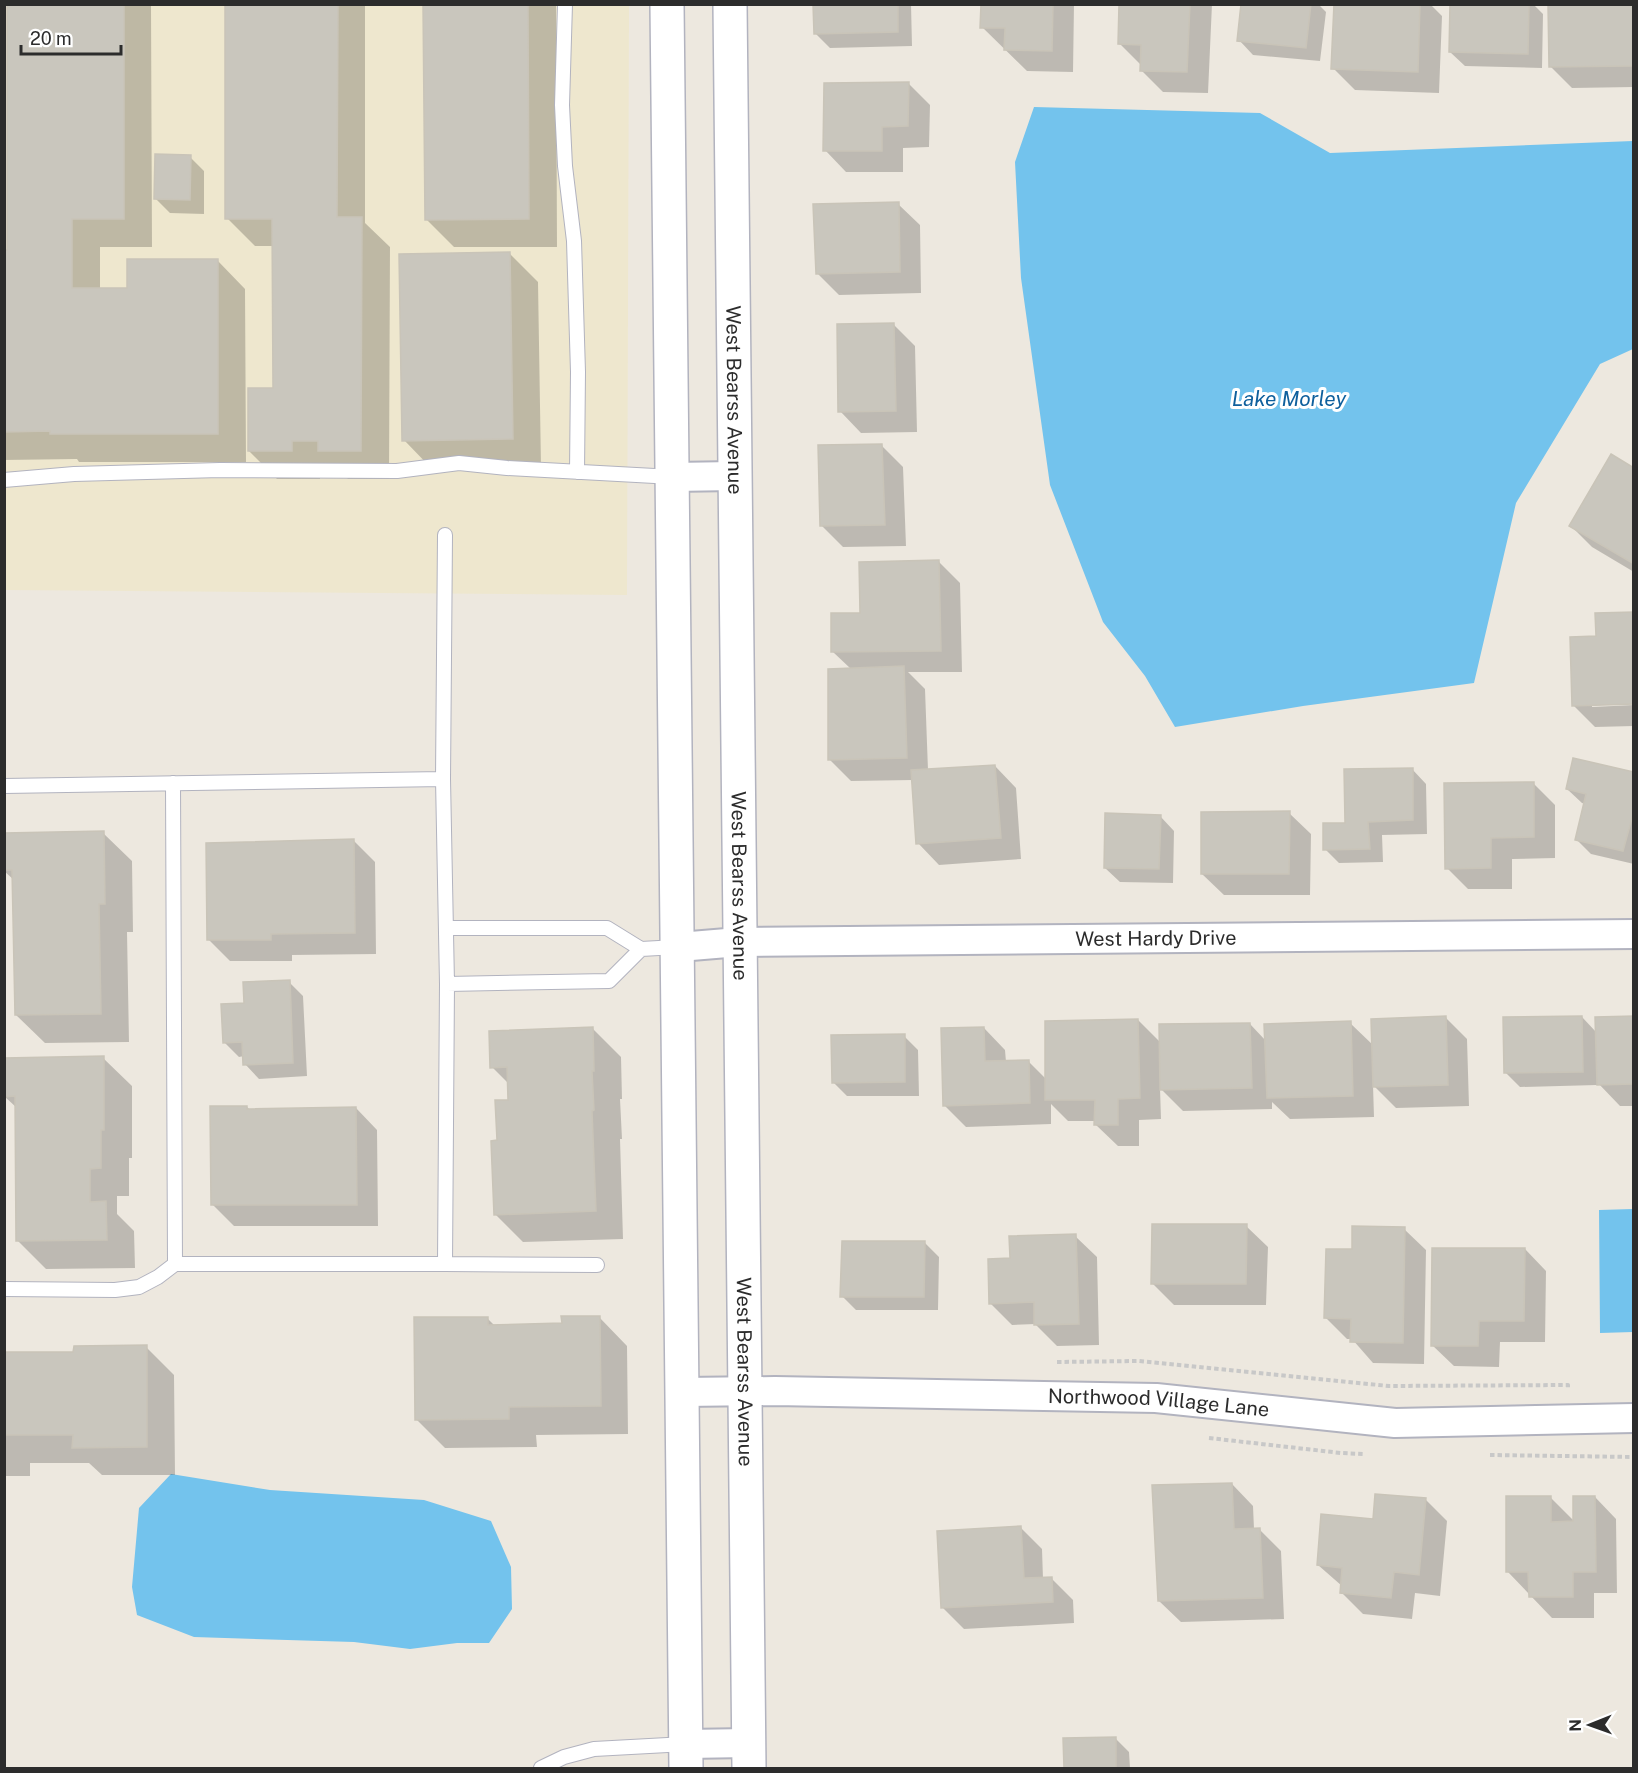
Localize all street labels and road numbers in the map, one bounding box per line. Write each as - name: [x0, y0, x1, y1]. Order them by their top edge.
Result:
- street label: West Bearss Avenue: [721, 305, 747, 495]
- street label: West Bearss Avenue: [726, 791, 753, 981]
- street label: West Hardy Drive: [1075, 926, 1237, 951]
- street label: West Bearss Avenue: [732, 1277, 758, 1467]
- street label: Northwood Village Lane: [1048, 1384, 1271, 1422]

